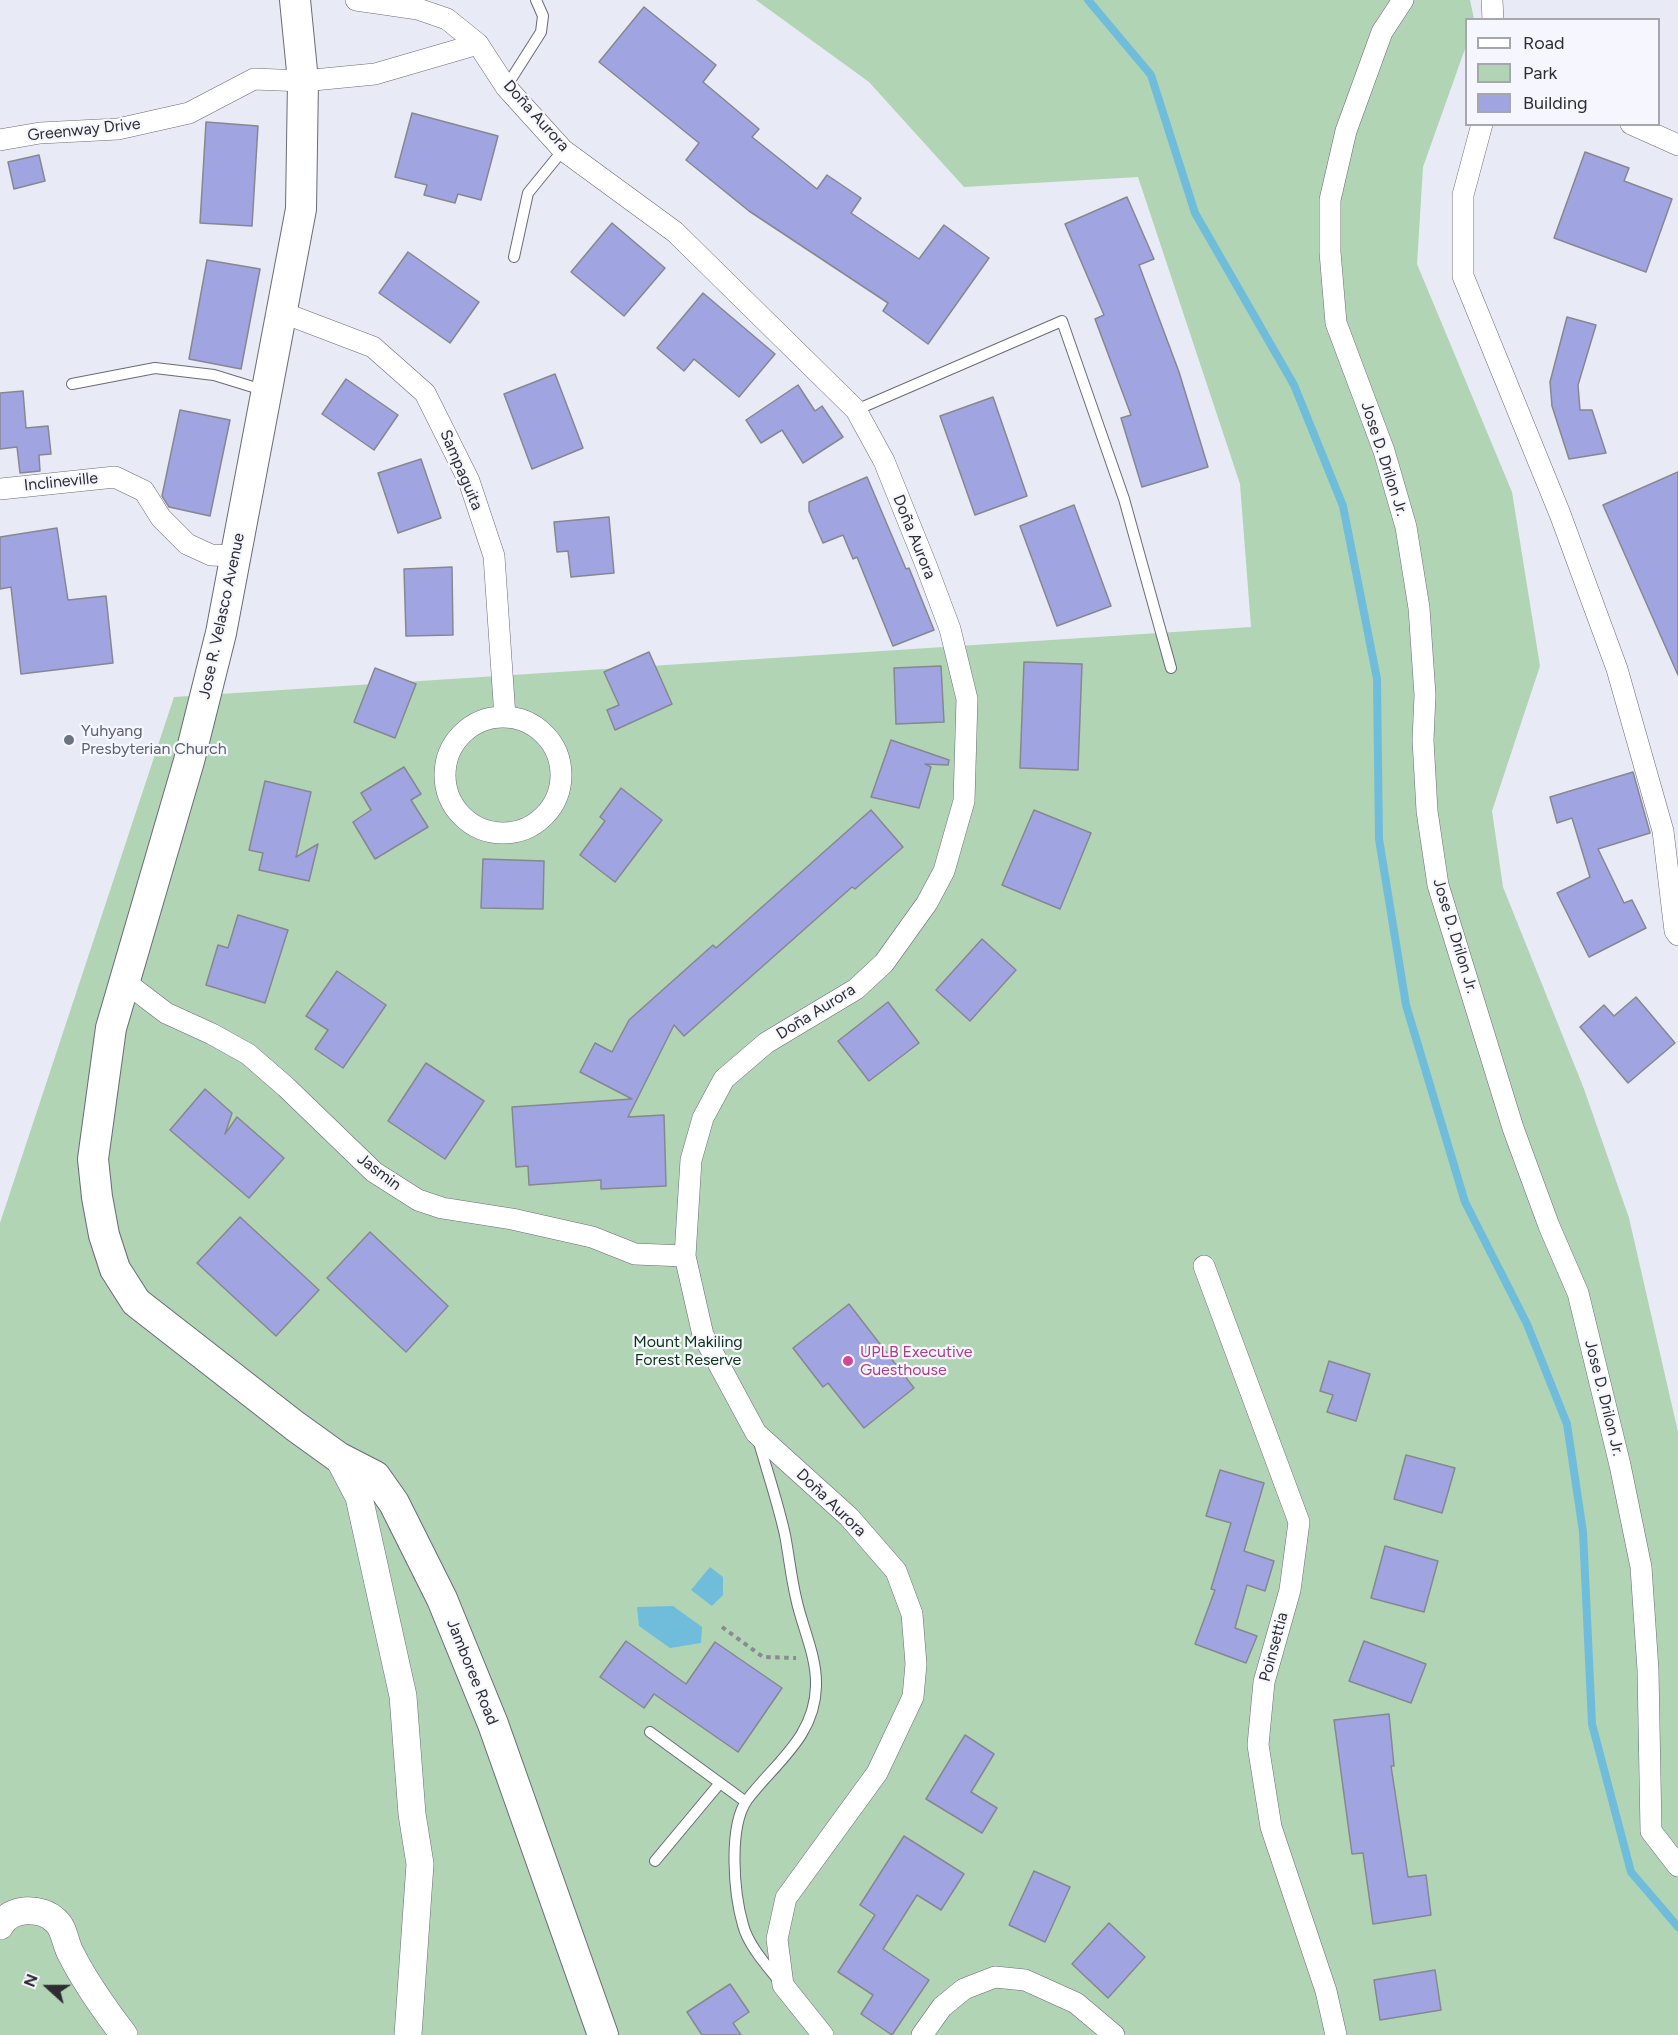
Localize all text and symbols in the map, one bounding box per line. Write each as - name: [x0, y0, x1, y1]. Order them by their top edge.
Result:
- legend: [1465, 18, 1660, 126]
- text: Road: [1523, 32, 1564, 54]
- text: Park: [1523, 62, 1557, 84]
- street label: Doña Aurora: [499, 76, 573, 156]
- text: Building: [1523, 92, 1588, 114]
- street label: Greenway Drive: [27, 115, 141, 145]
- street label: Jose D. Drilon Jr.: [1357, 400, 1411, 518]
- street label: Sampaguita: [435, 427, 487, 513]
- street label: Inclineville: [23, 469, 99, 495]
- street label: Doña Aurora: [888, 492, 940, 582]
- street label: Jose R. Velasco Avenue: [195, 531, 249, 701]
- place label: Yuhyang Presbyterian Church: [81, 721, 227, 759]
- marker: Yuhyang Presbyterian Church: [62, 733, 76, 747]
- street label: Jose D. Drilon Jr.: [1428, 876, 1482, 996]
- street label: Doña Aurora: [773, 980, 859, 1044]
- street label: Jasmin: [353, 1149, 405, 1195]
- park label: Mount Makiling Forest Reserve: [633, 1332, 743, 1370]
- street label: Jose D. Drilon Jr.: [1580, 1338, 1628, 1458]
- place label: UPLB Executive Guesthouse: [860, 1342, 973, 1380]
- marker: UPLB Executive Guesthouse: [841, 1354, 855, 1368]
- street label: Doña Aurora: [792, 1465, 870, 1541]
- street label: Poinsettia: [1256, 1610, 1292, 1684]
- street label: Jamboree Road: [442, 1616, 502, 1728]
- north arrow: [18, 1957, 78, 2017]
- text: N: [20, 1971, 42, 1990]

